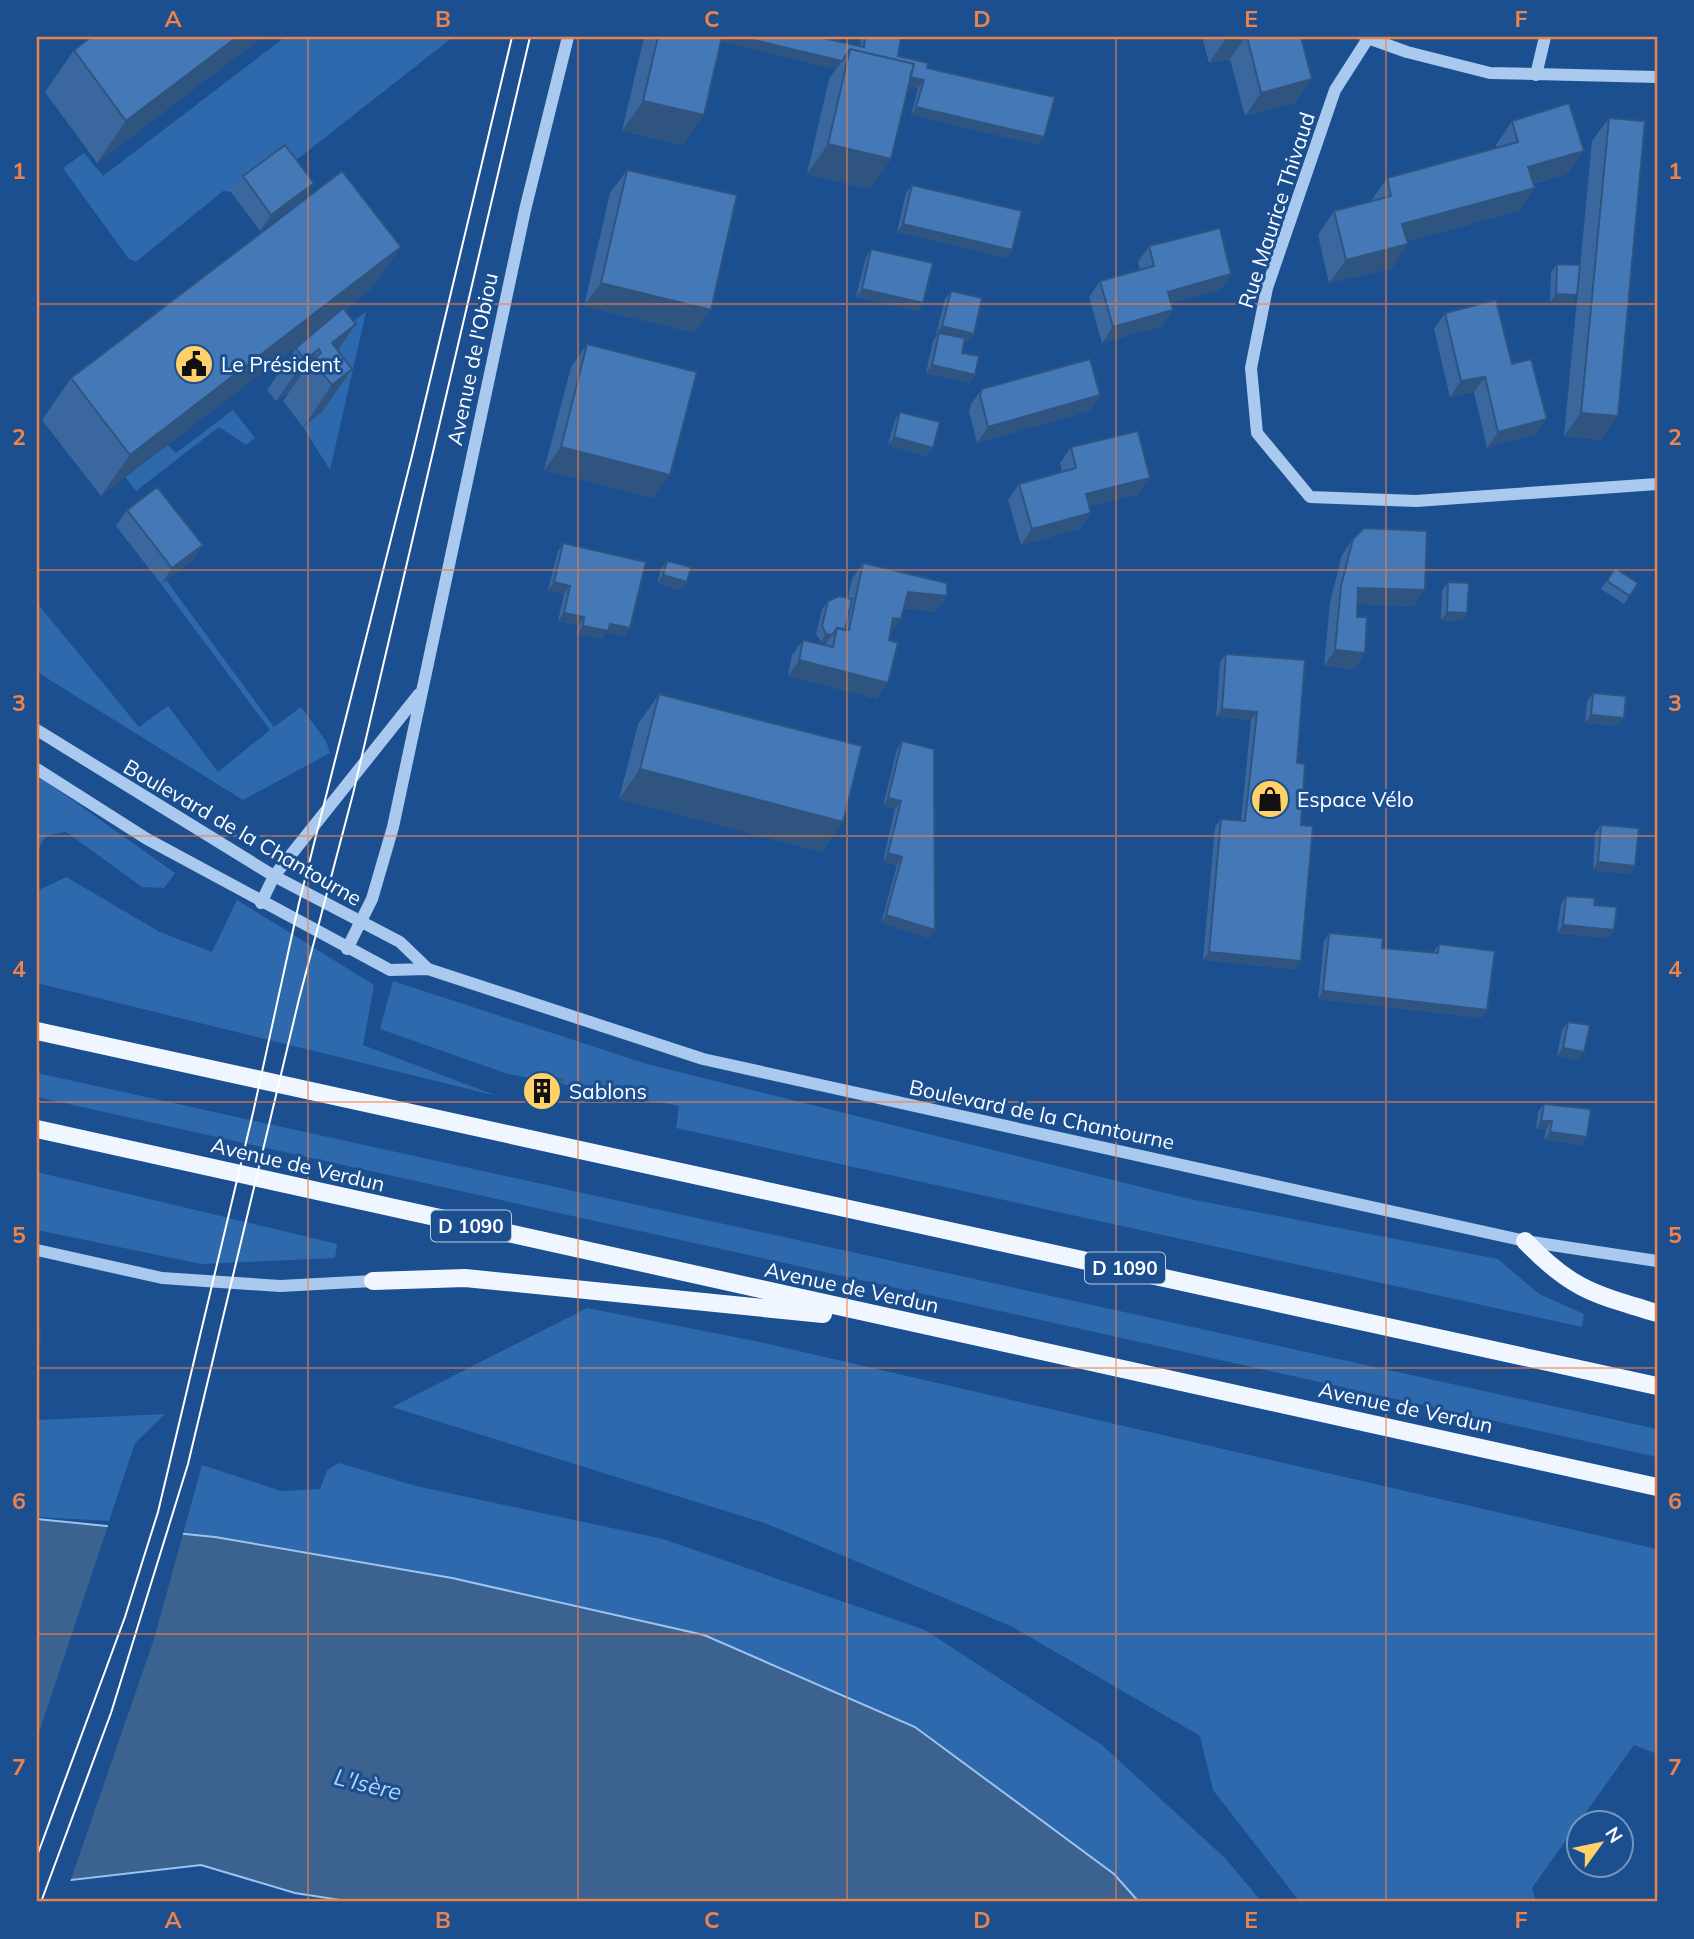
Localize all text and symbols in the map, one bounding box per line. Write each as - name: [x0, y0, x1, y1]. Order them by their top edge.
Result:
- text: A: [164, 4, 182, 33]
- text: B: [435, 4, 451, 33]
- text: C: [704, 4, 720, 33]
- text: D: [973, 4, 991, 33]
- text: E: [1244, 4, 1258, 33]
- text: F: [1514, 4, 1528, 33]
- street label: Rue Maurice Thivaud: [1232, 109, 1320, 311]
- text: 1: [12, 156, 26, 185]
- text: 1: [1668, 156, 1682, 185]
- street label: Avenue de l'Obiou: [441, 270, 503, 448]
- public building icon: Le Président: [173, 343, 215, 385]
- place label: Le Président: [221, 351, 341, 377]
- text: 2: [12, 422, 26, 451]
- text: 2: [1668, 422, 1682, 451]
- text: 3: [12, 688, 26, 717]
- text: 3: [1668, 688, 1682, 717]
- street label: Boulevard de la Chantourne: [119, 753, 367, 911]
- shop icon: Espace Vélo: [1249, 778, 1291, 820]
- place label: Espace Vélo: [1297, 786, 1414, 812]
- text: 4: [12, 954, 26, 983]
- text: 4: [1668, 954, 1682, 983]
- building icon: Sablons: [521, 1070, 563, 1112]
- street label: Boulevard de la Chantourne: [907, 1073, 1177, 1155]
- place label: Sablons: [569, 1078, 647, 1104]
- street label: Avenue de Verdun: [209, 1131, 387, 1197]
- road number: D 1090: [431, 1210, 511, 1242]
- text: 5: [12, 1220, 26, 1249]
- text: 5: [1668, 1220, 1682, 1249]
- road number: D 1090: [1085, 1252, 1165, 1284]
- street label: Avenue de Verdun: [762, 1256, 942, 1318]
- street label: Avenue de Verdun: [1316, 1376, 1496, 1438]
- text: 6: [12, 1486, 26, 1515]
- text: 6: [1668, 1486, 1682, 1515]
- text: 7: [12, 1752, 26, 1781]
- text: 7: [1668, 1752, 1682, 1781]
- water label: L'Isère: [331, 1762, 405, 1806]
- north arrow: [1564, 1810, 1634, 1880]
- text: N: [1600, 1822, 1628, 1847]
- text: A: [164, 1905, 182, 1934]
- text: B: [435, 1905, 451, 1934]
- text: C: [704, 1905, 720, 1934]
- text: D: [973, 1905, 991, 1934]
- text: E: [1244, 1905, 1258, 1934]
- text: F: [1514, 1905, 1528, 1934]

